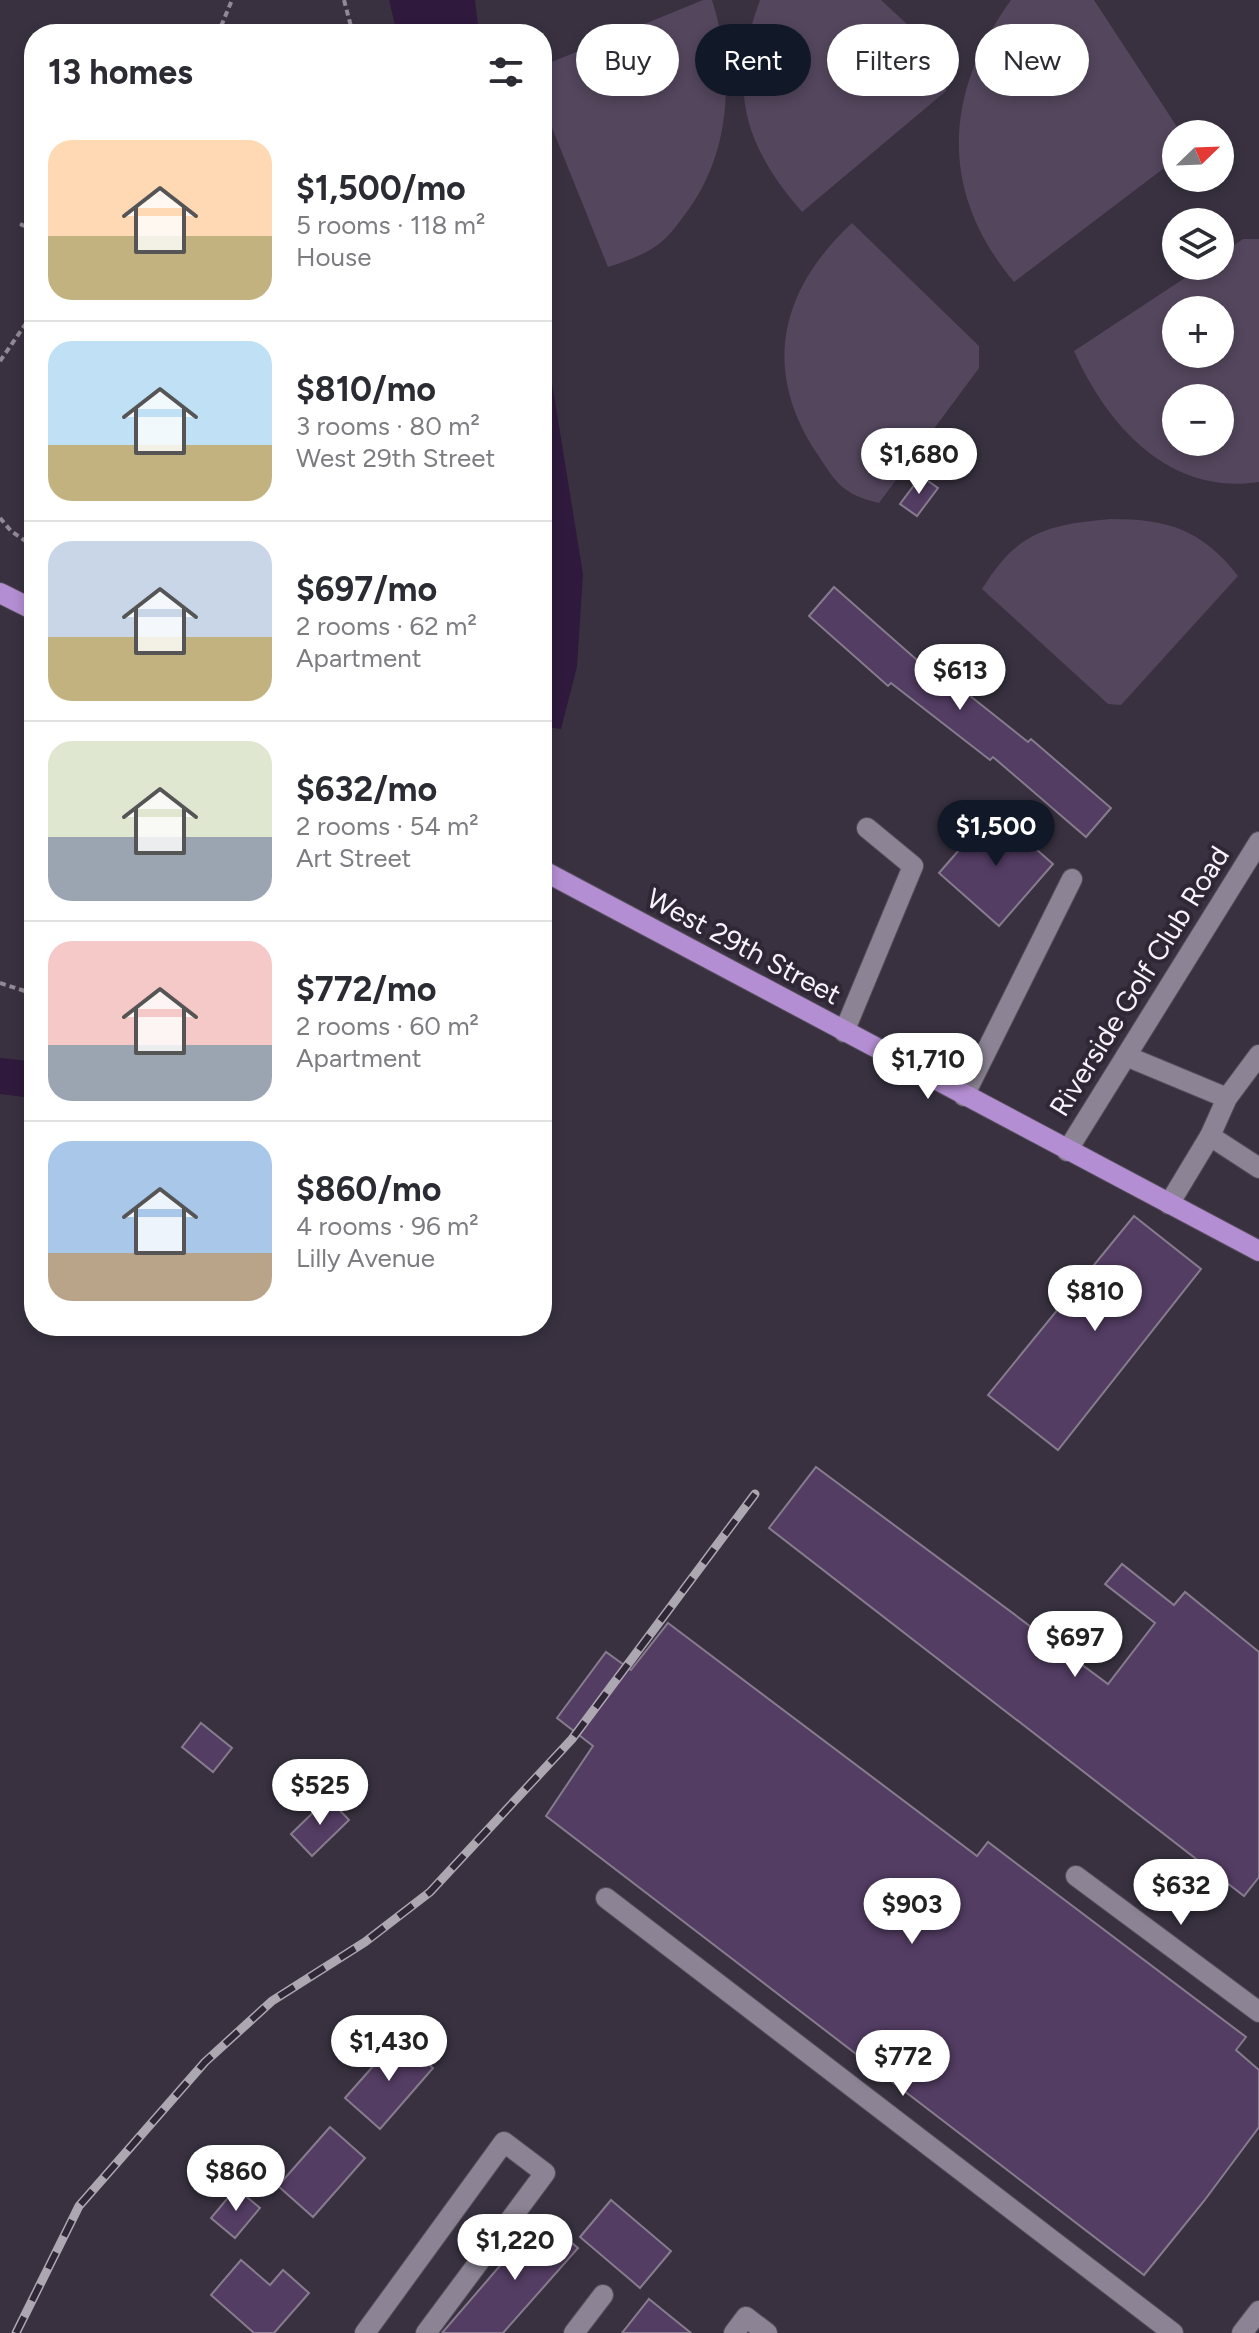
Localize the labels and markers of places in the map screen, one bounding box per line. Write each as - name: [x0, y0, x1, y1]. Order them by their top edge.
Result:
- pin: $1,680: [854, 428, 984, 496]
- pin: $613: [913, 644, 1007, 712]
- pin: $1,500: [931, 800, 1061, 868]
- pin: $1,710: [863, 1033, 993, 1101]
- pin: $810: [1048, 1265, 1142, 1333]
- pin: $697: [1028, 1611, 1122, 1679]
- pin: $525: [273, 1759, 367, 1827]
- pin: $632: [1134, 1859, 1228, 1927]
- pin: $903: [865, 1878, 959, 1946]
- pin: $1,430: [324, 2015, 454, 2083]
- pin: $772: [856, 2030, 950, 2098]
- pin: $860: [189, 2145, 283, 2213]
- pin: $1,220: [450, 2214, 580, 2282]

